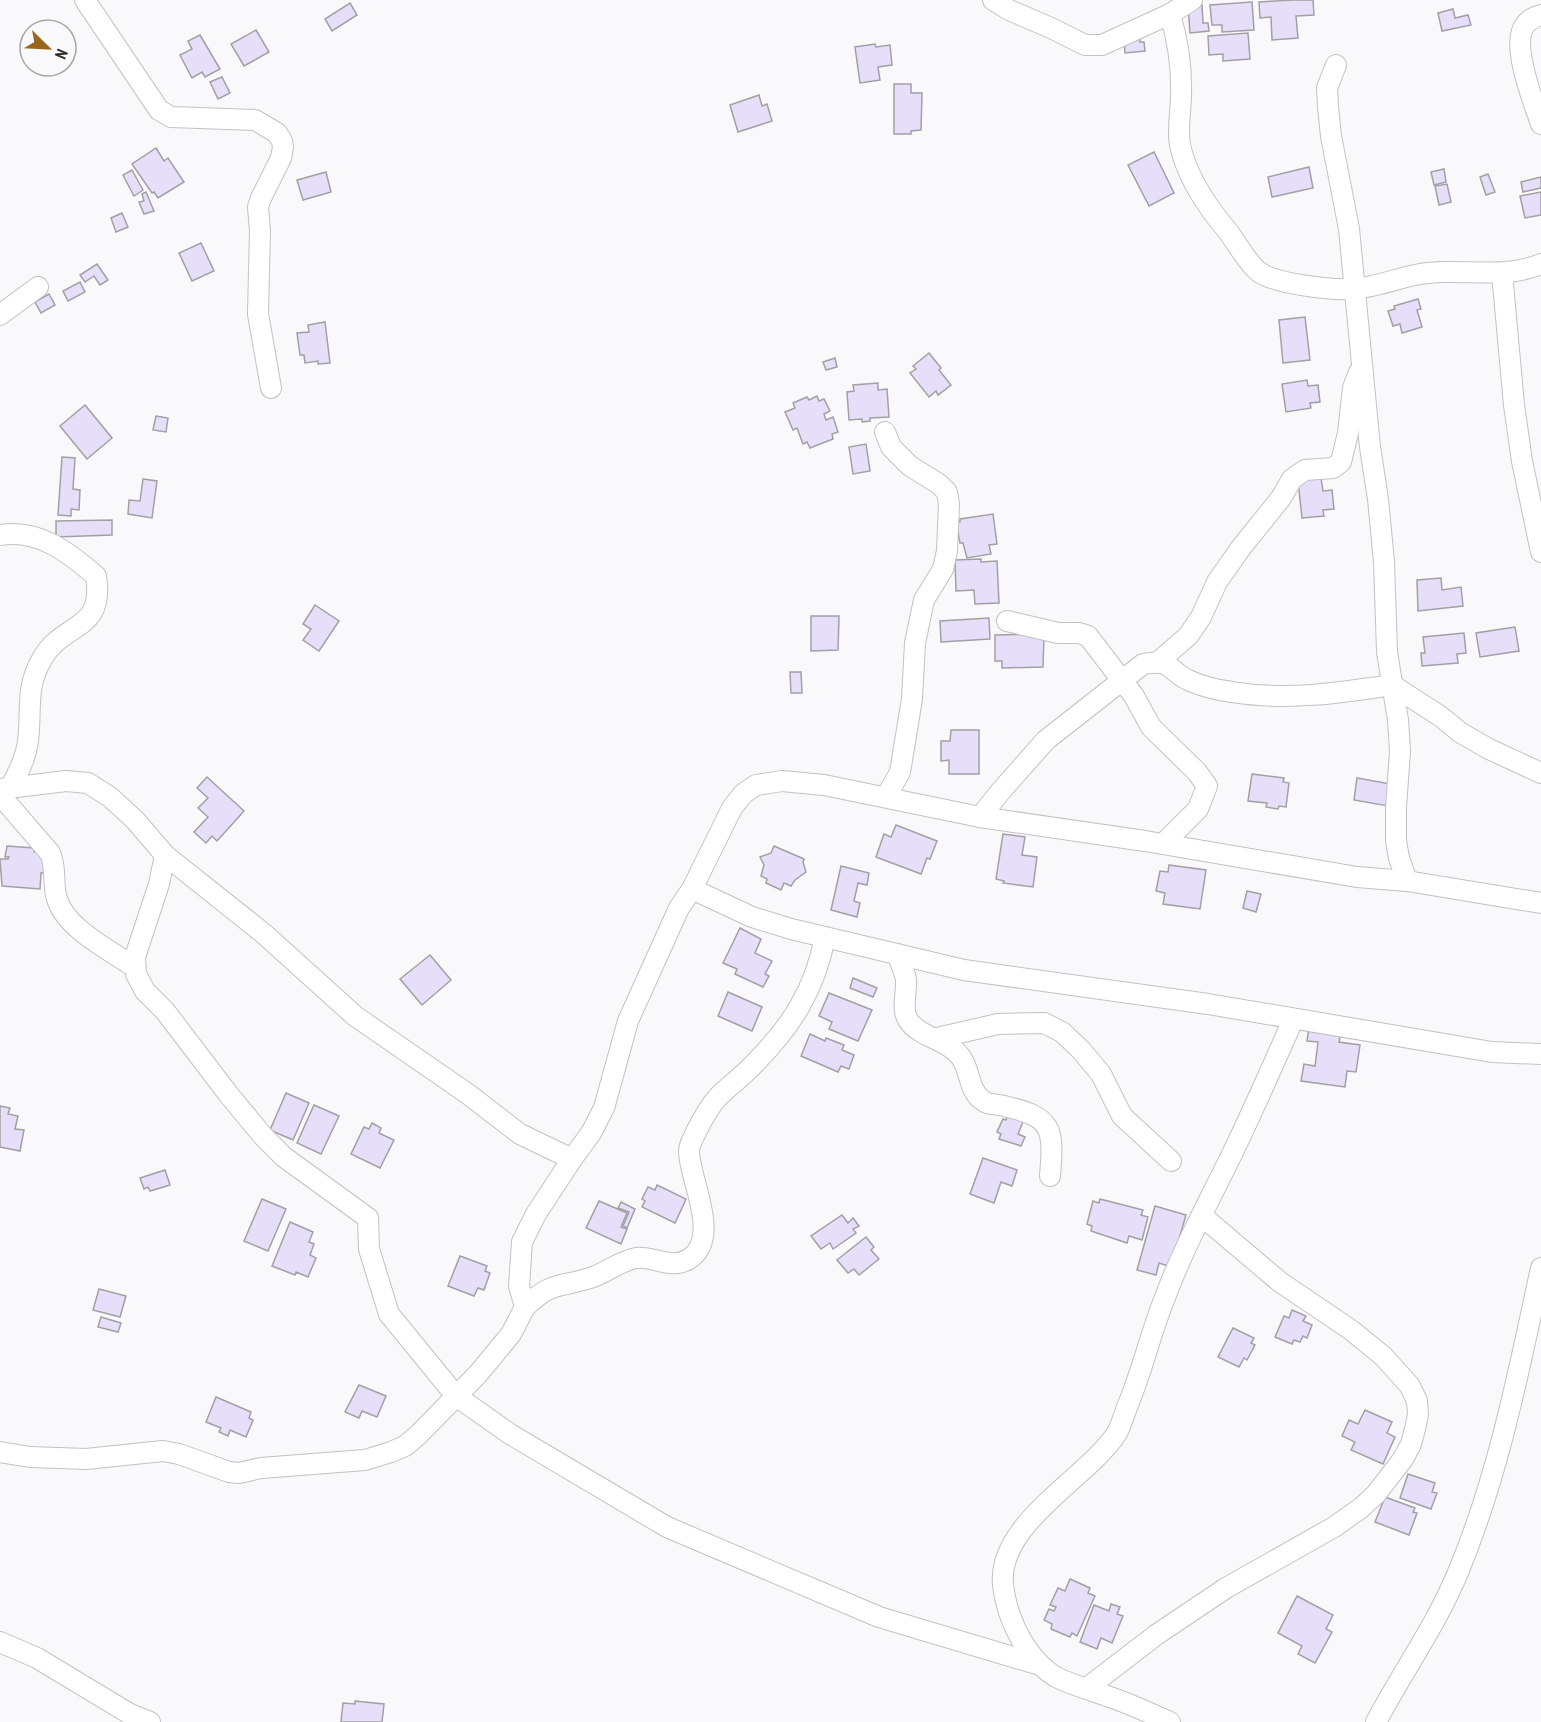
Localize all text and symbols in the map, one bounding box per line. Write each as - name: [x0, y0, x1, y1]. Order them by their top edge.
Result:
- north arrow: [18, 18, 78, 78]
- text: N: [51, 46, 73, 62]

